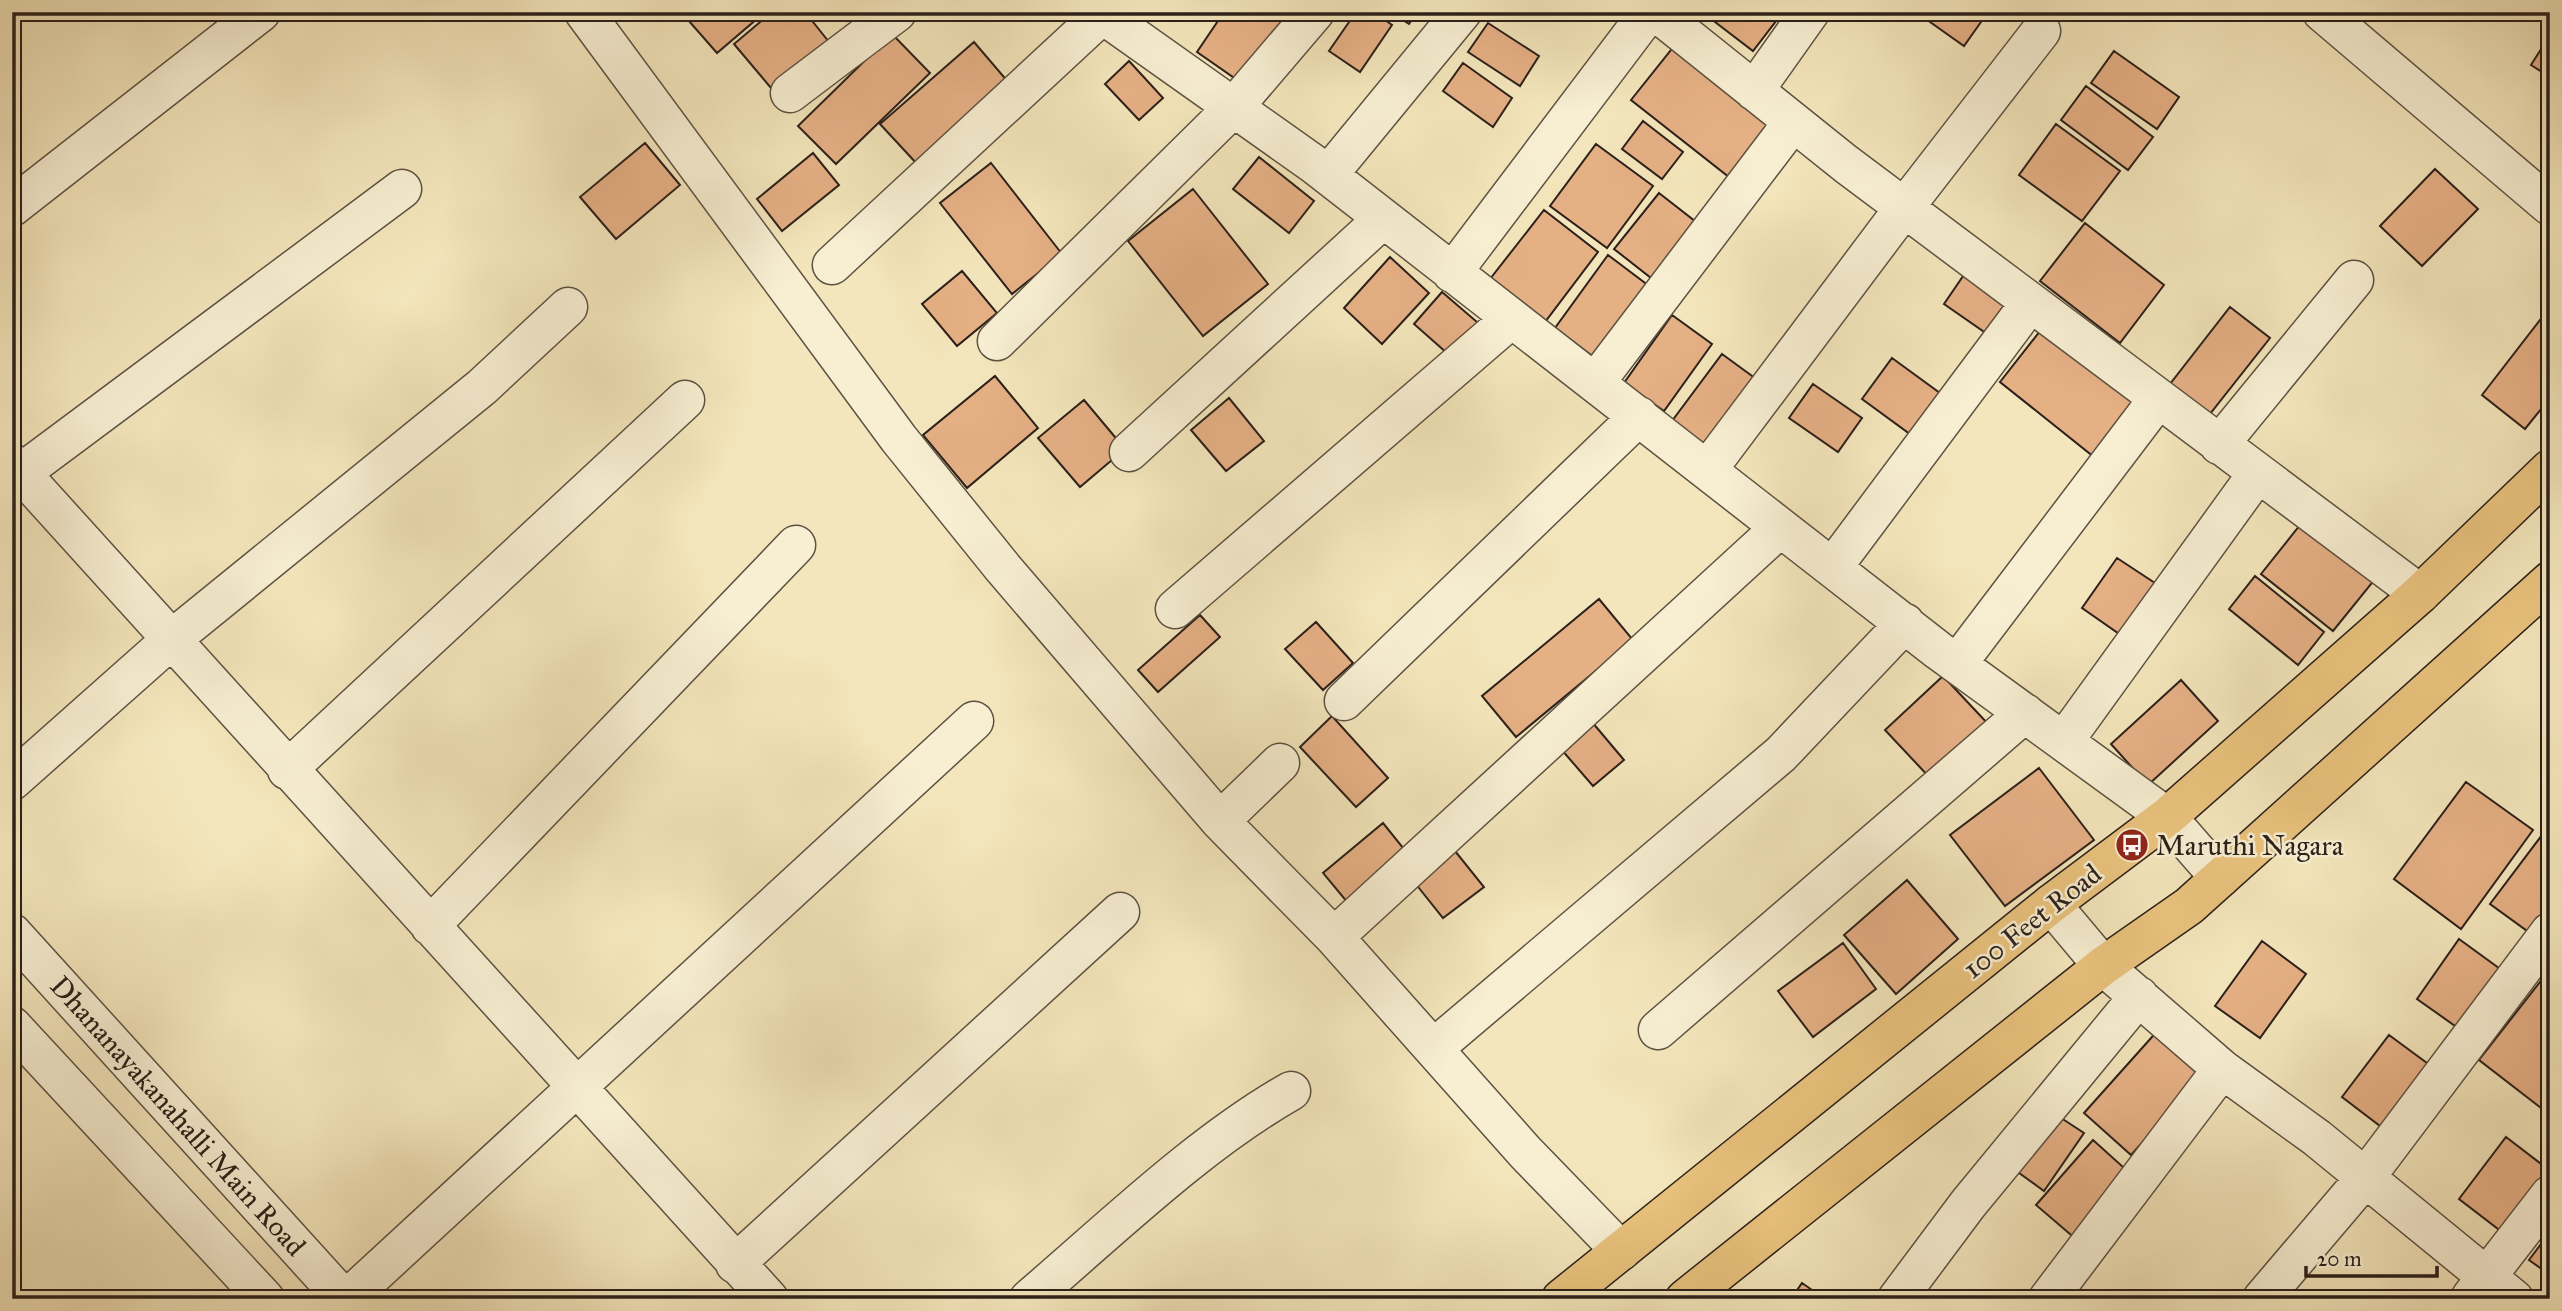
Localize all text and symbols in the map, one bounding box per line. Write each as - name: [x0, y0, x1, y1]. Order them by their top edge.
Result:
- bus stop icon: Maruthi Nagara: [2113, 826, 2151, 864]
- place label: Maruthi Nagara: [2156, 828, 2344, 863]
- street label: 100 Feet Road: [1956, 856, 2108, 986]
- street label: Dhananayakanahalli Main Road: [43, 969, 313, 1263]
- scale bar: [2306, 1234, 2438, 1278]
- text: 20 m: [2317, 1246, 2362, 1272]

